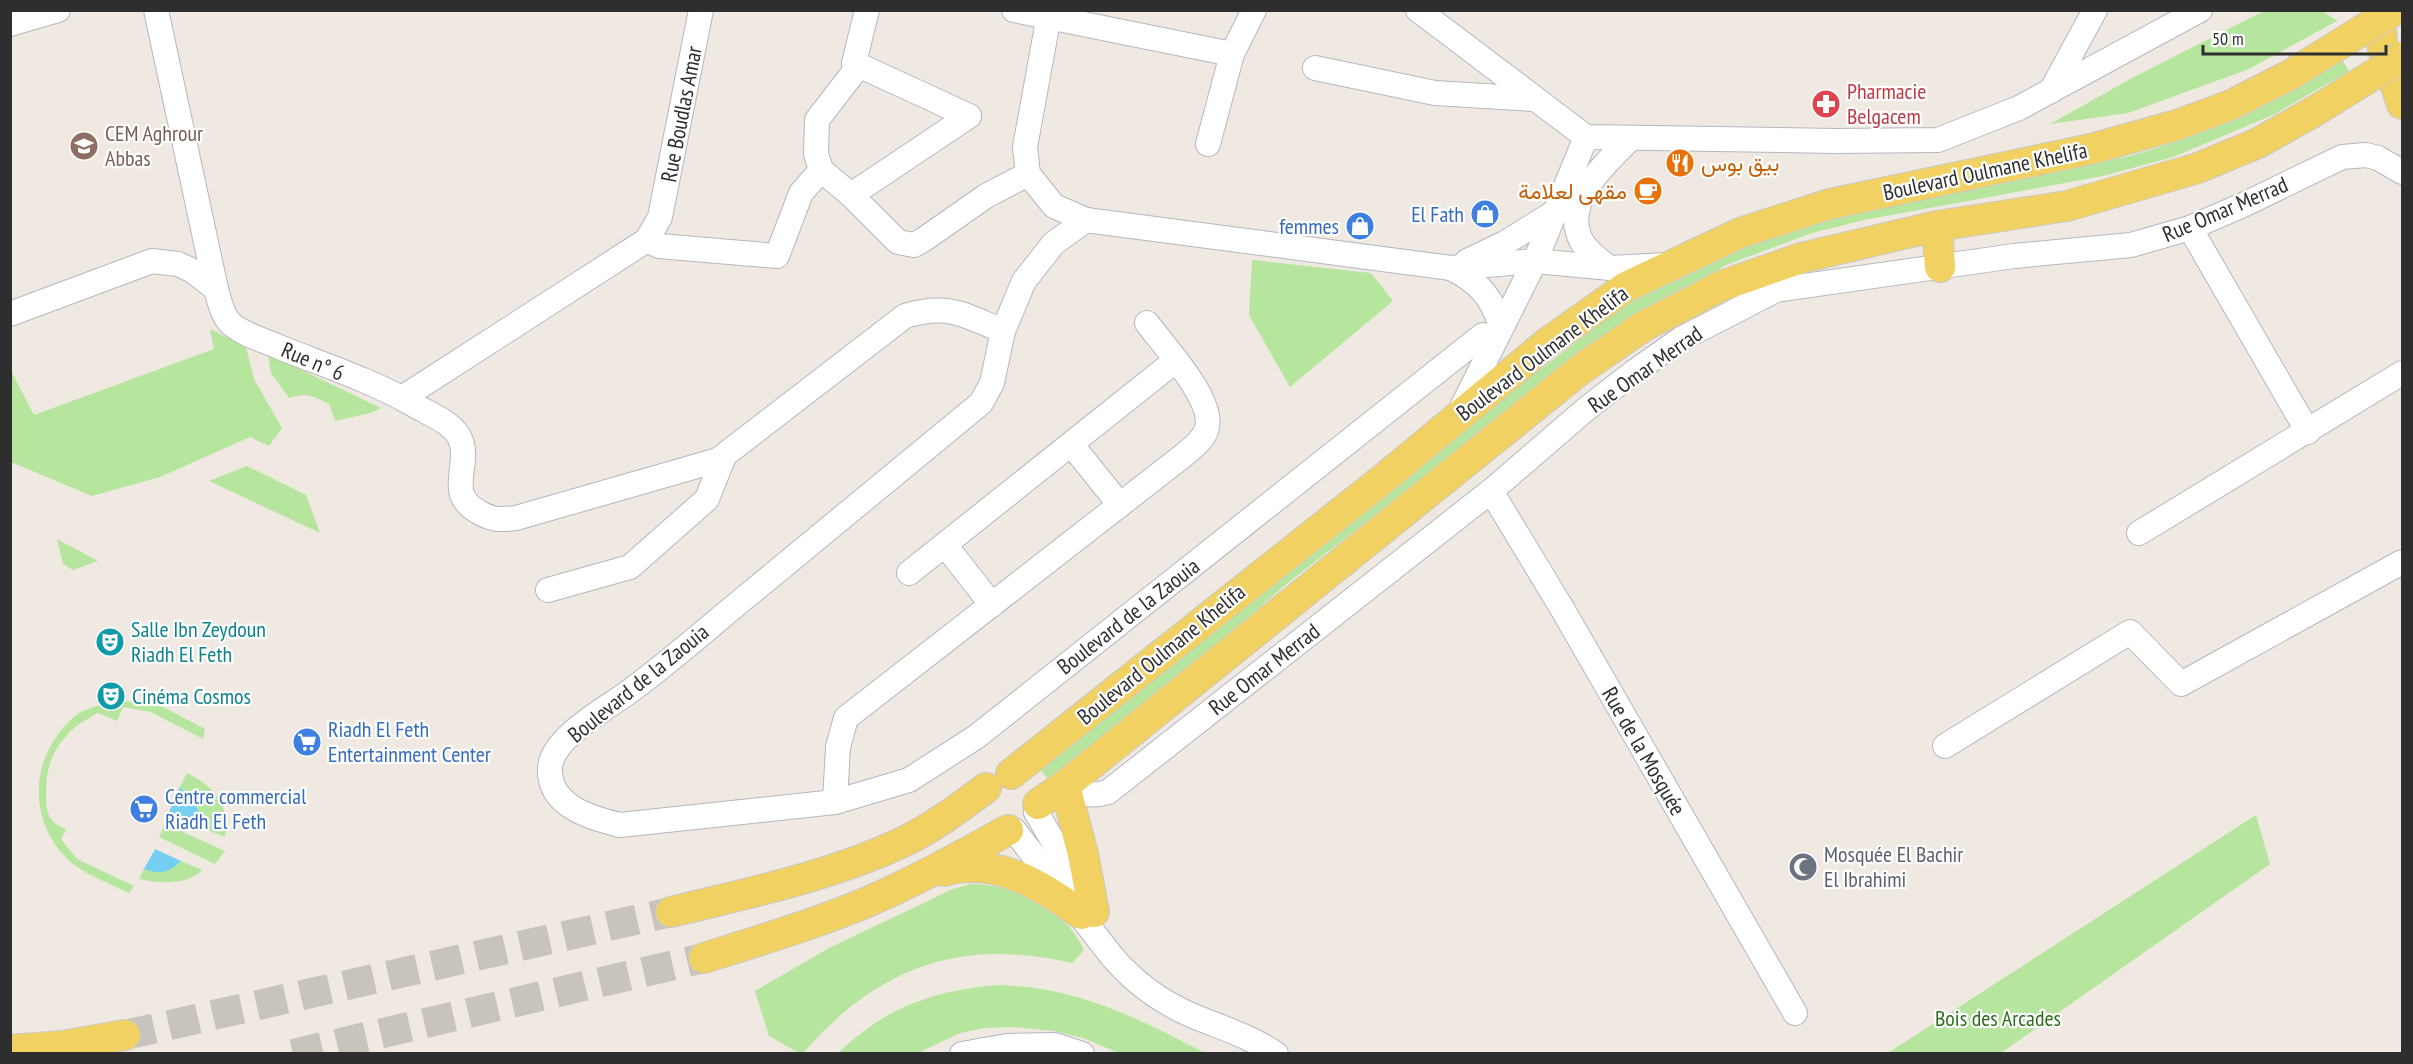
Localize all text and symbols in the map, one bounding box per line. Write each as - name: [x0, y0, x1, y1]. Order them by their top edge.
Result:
- scale bar: [2203, 18, 2386, 56]
- text: 50 m: [2212, 27, 2244, 50]
- street label: Rue Boudlas Amar: [654, 44, 708, 184]
- place label: Pharmacie Belgacem: [1847, 77, 1926, 130]
- pharmacy icon: Pharmacie Belgacem: [1810, 88, 1842, 120]
- place label: CEM Aghrour Abbas: [105, 119, 203, 172]
- school or university icon: CEM Aghrour Abbas: [68, 130, 100, 162]
- street label: Boulevard Oulmane Khelifa: [1880, 136, 2090, 206]
- restaurant icon: بيق بوس: [1664, 147, 1696, 179]
- place label: بيق بوس: [1701, 149, 1779, 177]
- street label: Rue Omar Merrad: [2158, 170, 2292, 248]
- cafe icon: مقهى لعلامة: [1632, 175, 1664, 207]
- place label: مقهى لعلامة: [1518, 177, 1627, 205]
- shop icon: El Fath: [1469, 198, 1501, 230]
- place label: El Fath: [1411, 200, 1464, 228]
- shop icon: femmes: [1344, 210, 1376, 242]
- place label: femmes: [1279, 212, 1339, 240]
- street label: Boulevard Oulmane Khelifa: [1450, 279, 1634, 427]
- street label: Rue Omar Merrad: [1582, 319, 1708, 419]
- street label: Rue n° 6: [277, 335, 349, 387]
- street label: Boulevard de la Zaouia: [1051, 552, 1205, 680]
- street label: Boulevard Oulmane Khelifa: [1071, 578, 1251, 730]
- place label: Salle Ibn Zeydoun Riadh El Feth: [131, 615, 266, 668]
- street label: Rue Omar Merrad: [1203, 617, 1325, 721]
- street label: Boulevard de la Zaouia: [562, 618, 714, 748]
- theatre icon: Salle Ibn Zeydoun Riadh El Feth: [94, 626, 126, 658]
- theatre icon: Cinéma Cosmos: [95, 680, 127, 712]
- place label: Cinéma Cosmos: [132, 682, 251, 710]
- street label: Rue de la Mosquée: [1596, 682, 1692, 820]
- place label: Riadh El Feth Entertainment Center: [328, 715, 491, 768]
- supermarket icon: Riadh El Feth Entertainment Center: [291, 726, 323, 758]
- place label: Centre commercial Riadh El Feth: [165, 782, 307, 835]
- supermarket icon: Centre commercial Riadh El Feth: [128, 793, 160, 825]
- place label: Mosquée El Bachir El Ibrahimi: [1824, 840, 1963, 893]
- mosque icon: Mosquée El Bachir El Ibrahimi: [1787, 851, 1819, 883]
- park label: Bois des Arcades: [1935, 1004, 2061, 1032]

